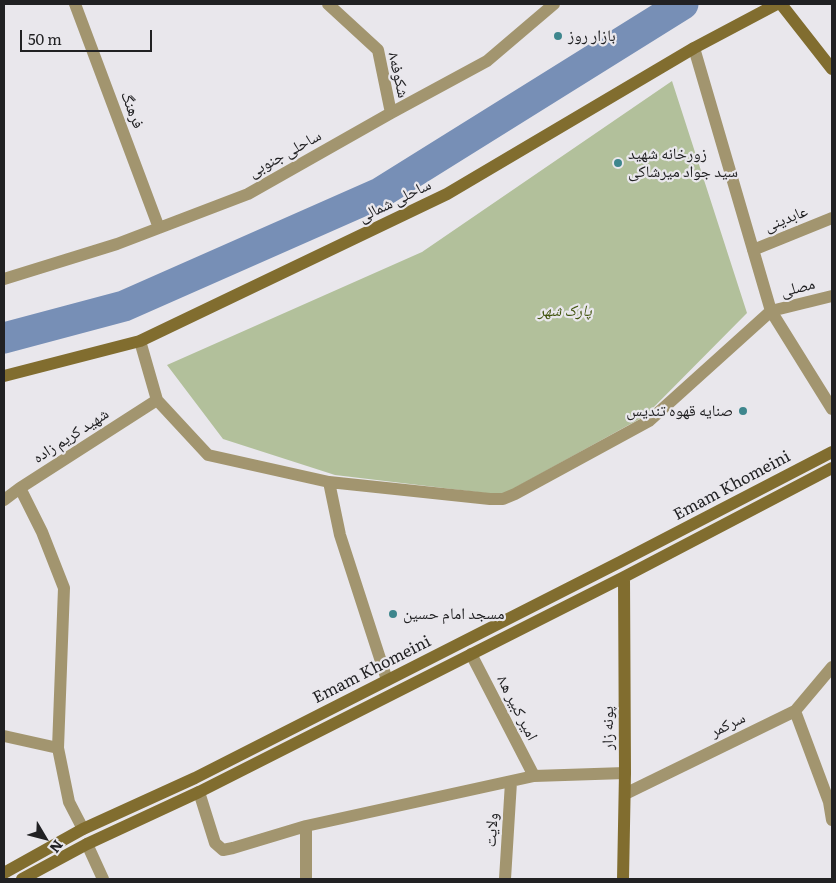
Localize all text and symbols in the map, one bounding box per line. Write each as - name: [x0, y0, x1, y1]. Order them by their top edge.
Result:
- scale bar: [22, 20, 155, 52]
- place label: بازار روز: [568, 26, 616, 46]
- text: 50 m: [28, 27, 62, 50]
- marker: بازار روز: [552, 30, 564, 42]
- street label: شکوفه۸: [383, 50, 413, 100]
- street label: فرهنگ: [116, 89, 148, 131]
- street label: ساحلی جنوبی: [245, 126, 325, 182]
- place label: زورخانه شهید سید جواد میرشاکی: [628, 144, 738, 182]
- marker: زورخانه شهید سید جواد میرشاکی: [612, 157, 624, 169]
- street label: ساحلی شمالی: [356, 175, 434, 227]
- street label: عابدینی: [761, 202, 811, 236]
- street label: مصلی: [779, 274, 817, 302]
- park label: پارک شهر: [538, 301, 592, 321]
- place label: صنایه قهوه تندیس: [626, 401, 733, 421]
- street label: شهید کریم زاده: [29, 404, 113, 468]
- marker: صنایه قهوه تندیس: [737, 405, 749, 417]
- street label: Emam Khomeini: [670, 447, 794, 525]
- place label: مسجد امام حسین: [403, 604, 504, 624]
- marker: مسجد امام حسین: [387, 608, 399, 620]
- street label: Emam Khomeini: [310, 632, 434, 708]
- street label: امیر کبیر ه۸: [492, 672, 542, 744]
- street label: پونه زار: [598, 706, 618, 750]
- street label: سرکمر: [707, 708, 749, 742]
- street label: ولایت: [481, 812, 503, 848]
- north arrow: [20, 813, 70, 863]
- text: N: [45, 836, 69, 858]

